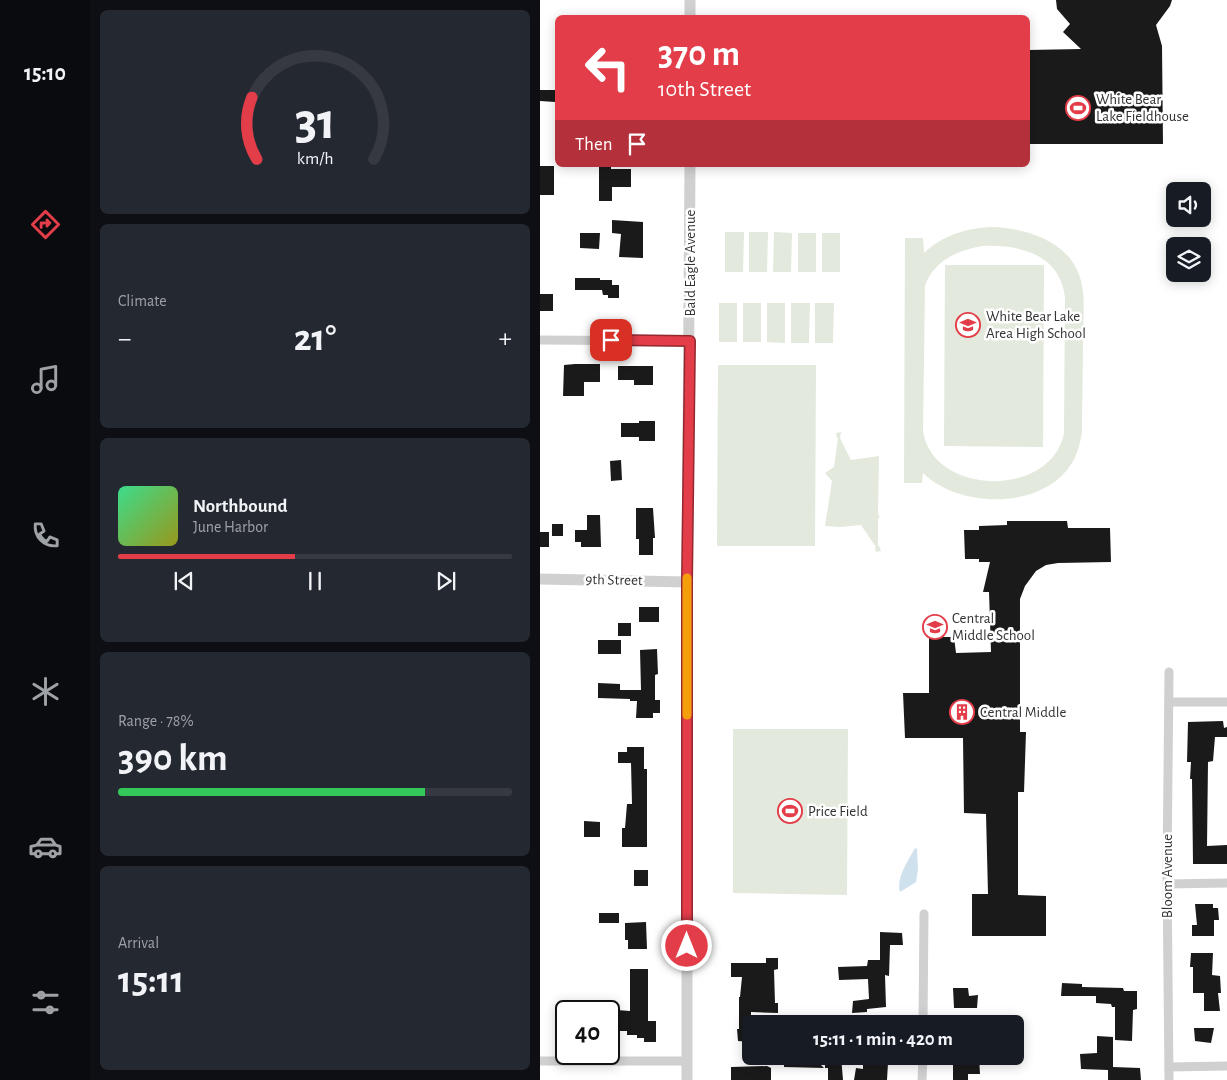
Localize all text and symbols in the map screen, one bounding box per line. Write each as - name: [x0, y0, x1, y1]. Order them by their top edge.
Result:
- icon: left: [575, 35, 640, 100]
- text: 370 m: [658, 37, 740, 72]
- text: 15:10: [24, 62, 66, 84]
- text: 10th Street: [658, 78, 751, 100]
- place label: White Bear Lake Fieldhouse: [1096, 92, 1189, 124]
- sports icon: White Bear Lake Fieldhouse: [1065, 95, 1091, 121]
- text: 31: [294, 96, 336, 148]
- icon: arrive: [623, 130, 651, 158]
- text: Then: [575, 135, 613, 154]
- text: km/h: [297, 150, 333, 168]
- map controls: [1166, 182, 1211, 282]
- button: sound: [1166, 182, 1211, 227]
- icon: directions: [28, 207, 63, 242]
- street label: Bald Eagle Avenue: [683, 209, 698, 316]
- button: layers: [1166, 237, 1211, 282]
- text: Climate: [118, 293, 167, 309]
- place label: White Bear Lake Area High School: [986, 309, 1086, 341]
- school or university icon: White Bear Lake Area High School: [955, 312, 981, 338]
- pin: [590, 319, 632, 361]
- text: 21°: [294, 320, 336, 358]
- text: −: [118, 325, 131, 353]
- text: +: [499, 325, 512, 353]
- icon: arrive: [597, 326, 625, 354]
- icon: music: [28, 362, 63, 397]
- text: Northbound: [193, 497, 288, 516]
- icon: phone: [28, 518, 63, 553]
- text: June Harbor: [193, 519, 268, 535]
- icon: previous: [170, 567, 198, 595]
- icon: pause: [301, 567, 329, 595]
- icon: next: [432, 567, 460, 595]
- street label: 9th Street: [585, 572, 643, 588]
- place label: Central Middle School: [952, 611, 1035, 643]
- school or university icon: Central Middle School: [922, 614, 948, 640]
- icon: climate: [28, 674, 63, 709]
- building icon: Central Middle: [949, 699, 975, 725]
- place label: Central Middle: [980, 705, 1066, 720]
- text: Range · 78%: [118, 713, 194, 729]
- text: 390 km: [118, 740, 228, 778]
- sports icon: Price Field: [777, 798, 803, 824]
- place label: Price Field: [808, 804, 868, 819]
- icon: car: [28, 829, 63, 864]
- street label: Bloom Avenue: [1160, 834, 1175, 918]
- position arrow: [660, 919, 712, 971]
- text: Arrival: [118, 935, 159, 951]
- text: 15:11: [118, 962, 184, 1000]
- icon: filters: [28, 985, 63, 1020]
- speed limit sign: 40: [555, 1000, 620, 1065]
- text: 15:11 · 1 min · 420 m: [813, 1030, 953, 1049]

